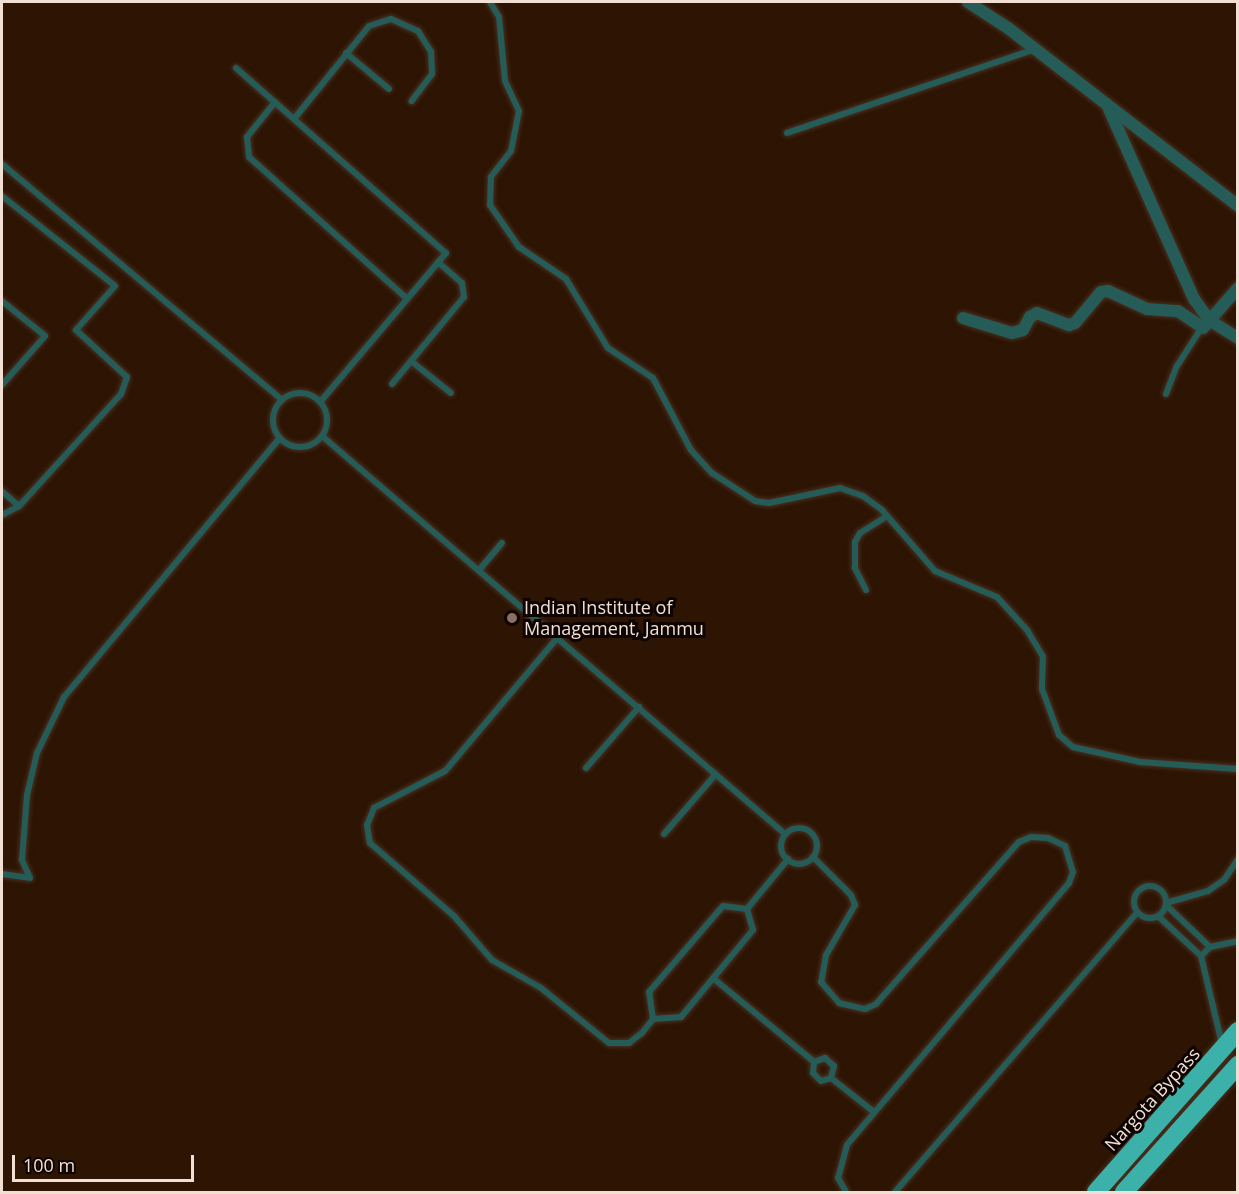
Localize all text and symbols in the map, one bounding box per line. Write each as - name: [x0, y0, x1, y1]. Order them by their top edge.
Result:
- place label: Indian Institute of Management, Jammu: [524, 597, 704, 640]
- marker: Indian Institute of Management, Jammu: [505, 611, 519, 625]
- street label: Nargota Bypass: [1100, 1043, 1204, 1155]
- scale bar: [15, 1143, 196, 1181]
- text: 100 m: [23, 1153, 75, 1177]

